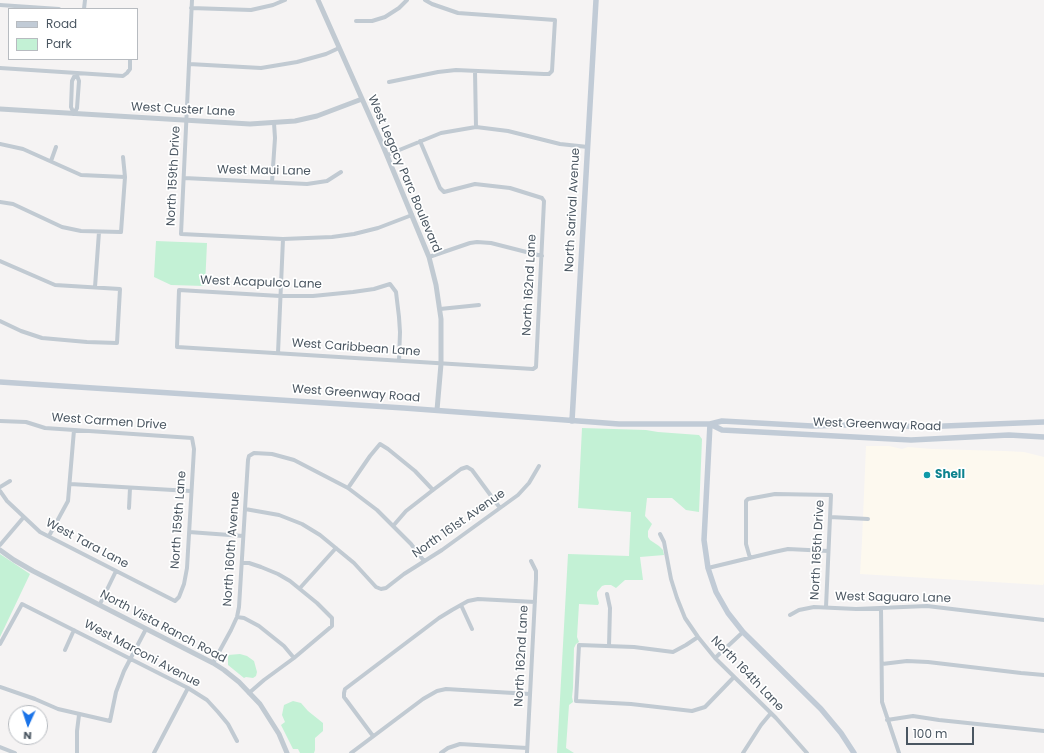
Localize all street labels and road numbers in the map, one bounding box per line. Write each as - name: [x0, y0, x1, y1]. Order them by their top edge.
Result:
- street label: West Legacy Parc Boulevard: [364, 93, 444, 255]
- street label: West Custer Lane: [131, 100, 235, 120]
- street label: North 159th Drive: [164, 126, 184, 226]
- street label: North Sarival Avenue: [563, 147, 583, 273]
- street label: West Maui Lane: [217, 163, 311, 179]
- street label: North 162nd Lane: [520, 234, 540, 336]
- street label: West Acapulco Lane: [200, 274, 322, 292]
- street label: West Caribbean Lane: [291, 336, 421, 360]
- street label: West Greenway Road: [291, 382, 421, 406]
- street label: West Carmen Drive: [51, 411, 167, 433]
- street label: West Greenway Road: [813, 416, 941, 434]
- street label: North 159th Lane: [168, 470, 190, 570]
- street label: North 161st Avenue: [410, 487, 508, 561]
- street label: North 160th Avenue: [221, 491, 243, 607]
- street label: North 165th Drive: [808, 500, 828, 600]
- street label: West Tara Lane: [43, 516, 131, 572]
- street label: North Vista Ranch Road: [97, 587, 229, 667]
- street label: West Saguaro Lane: [835, 590, 951, 606]
- street label: North 162nd Lane: [512, 605, 532, 707]
- street label: West Marconi Avenue: [81, 617, 203, 691]
- street label: North 164th Lane: [708, 634, 786, 714]

